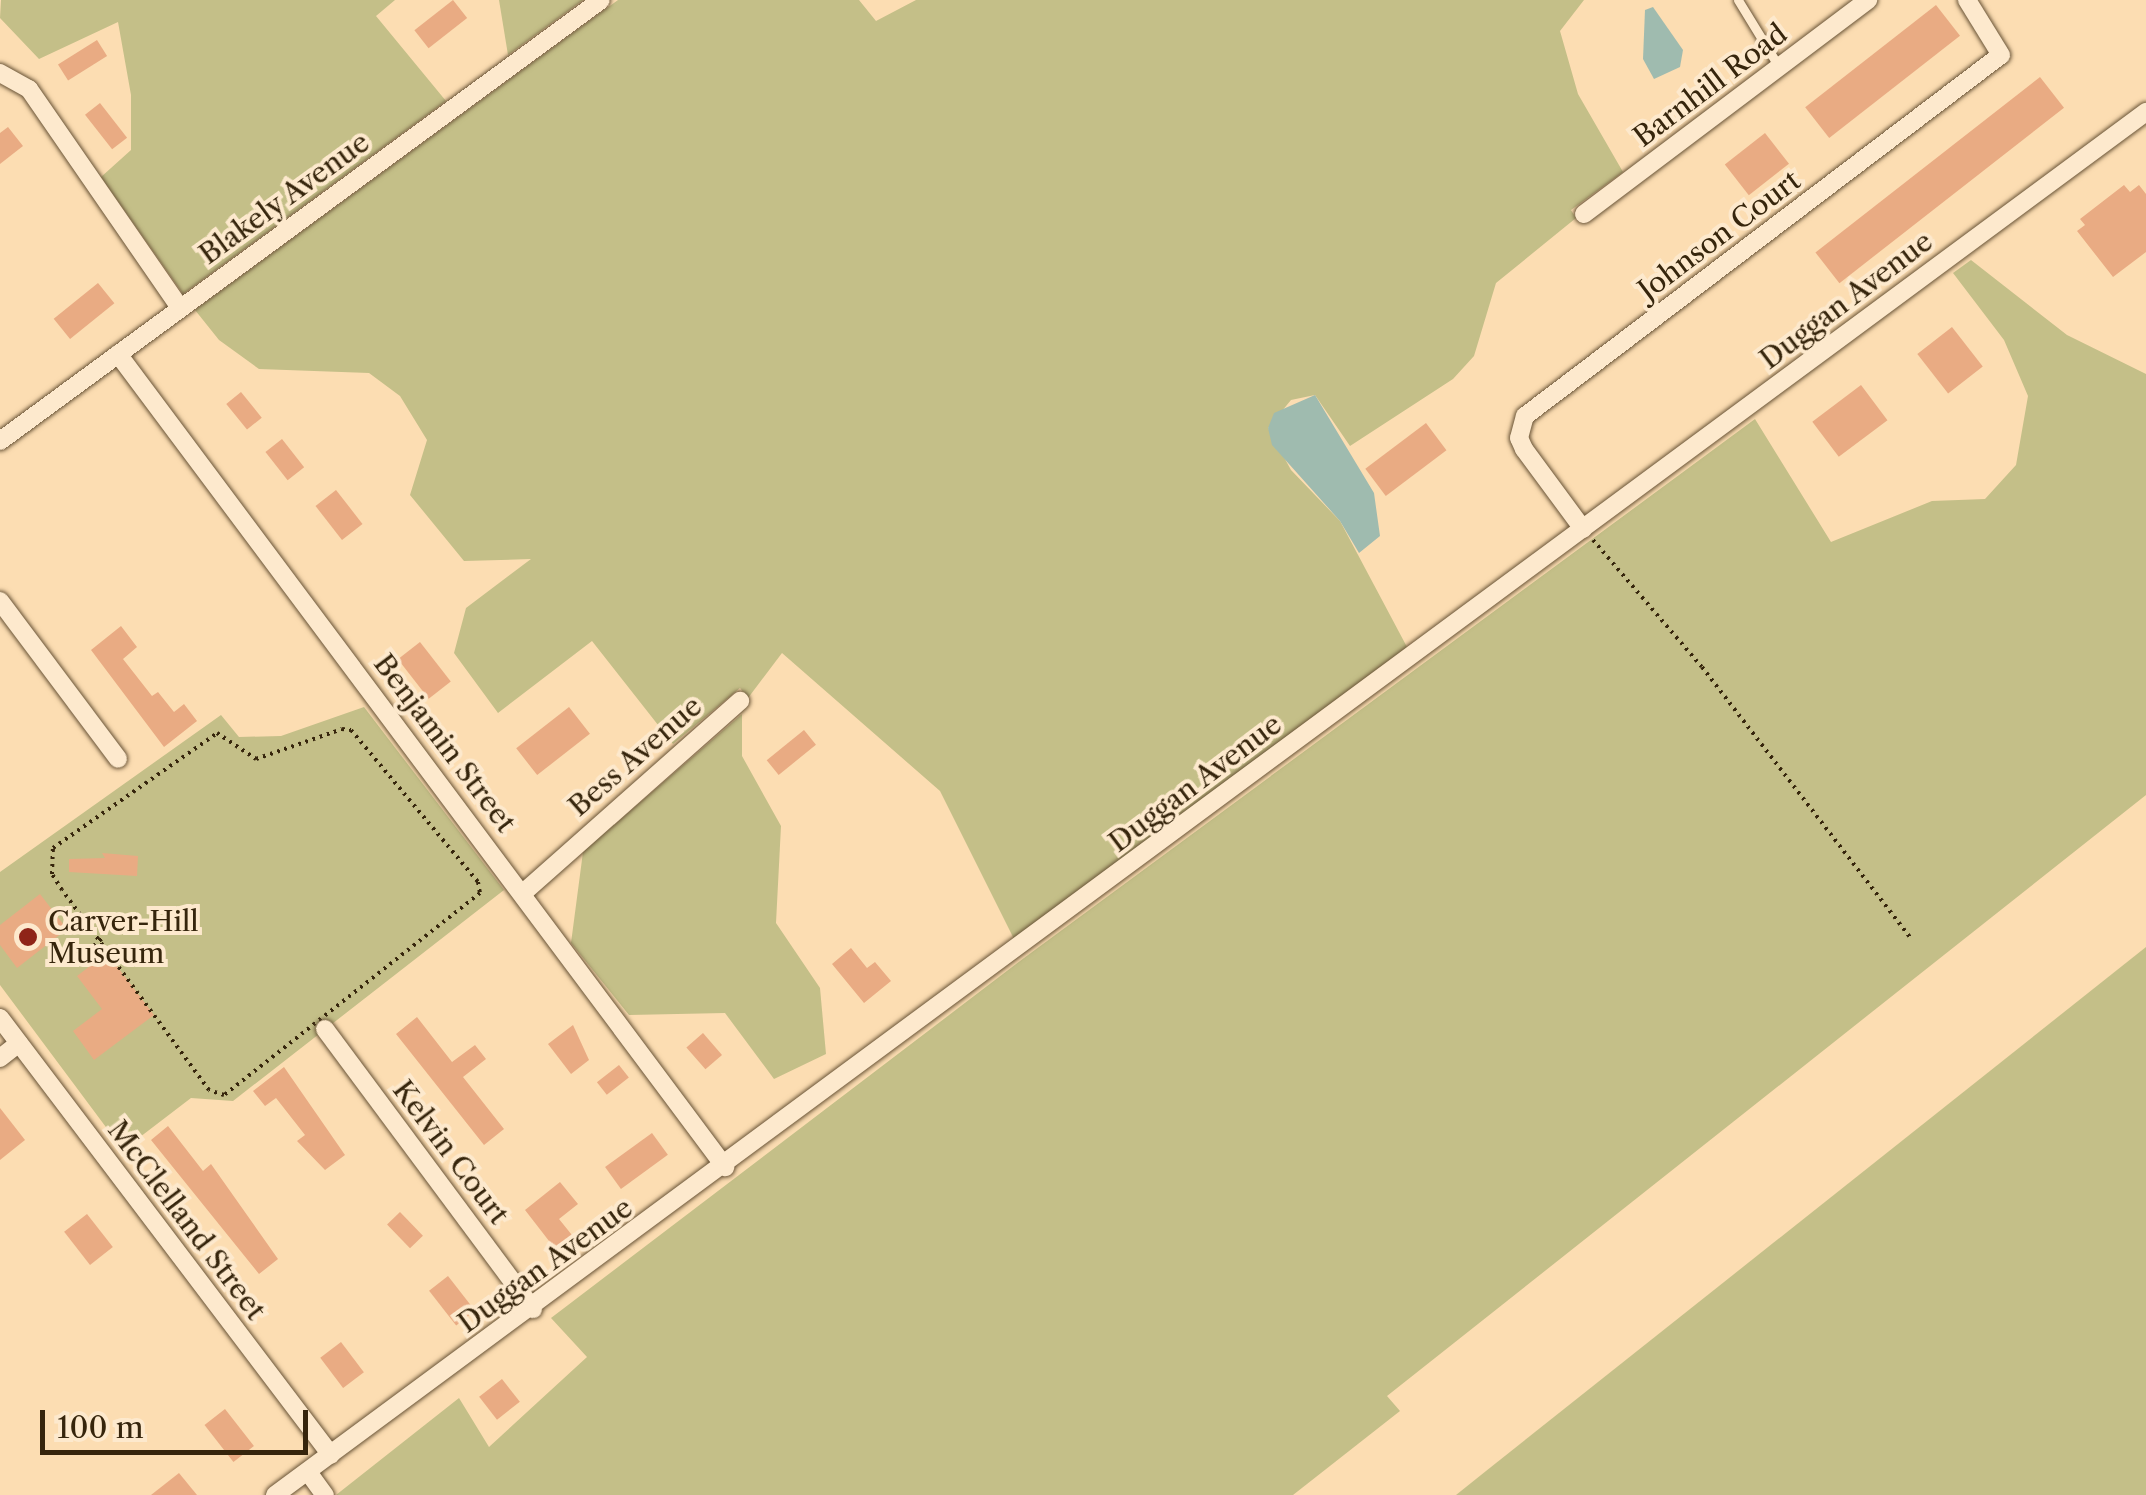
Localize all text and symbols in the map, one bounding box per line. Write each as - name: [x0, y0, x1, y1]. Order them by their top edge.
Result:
- street label: Barnhill Road: [1627, 17, 1793, 153]
- street label: Blakely Avenue: [192, 124, 376, 272]
- street label: Johnson Court: [1632, 163, 1806, 307]
- street label: Duggan Avenue: [1753, 224, 1939, 376]
- street label: Benjamin Street: [367, 647, 523, 839]
- street label: Bess Avenue: [561, 689, 709, 823]
- street label: Duggan Avenue: [1102, 707, 1288, 859]
- place label: Carver-Hill Museum: [48, 904, 199, 970]
- marker: Carver-Hill Museum: [17, 926, 39, 948]
- street label: Kelvin Court: [386, 1074, 516, 1230]
- street label: McClelland Street: [101, 1114, 273, 1326]
- street label: Duggan Avenue: [451, 1190, 639, 1340]
- scale bar: [45, 1390, 312, 1452]
- text: 100 m: [57, 1409, 144, 1446]

